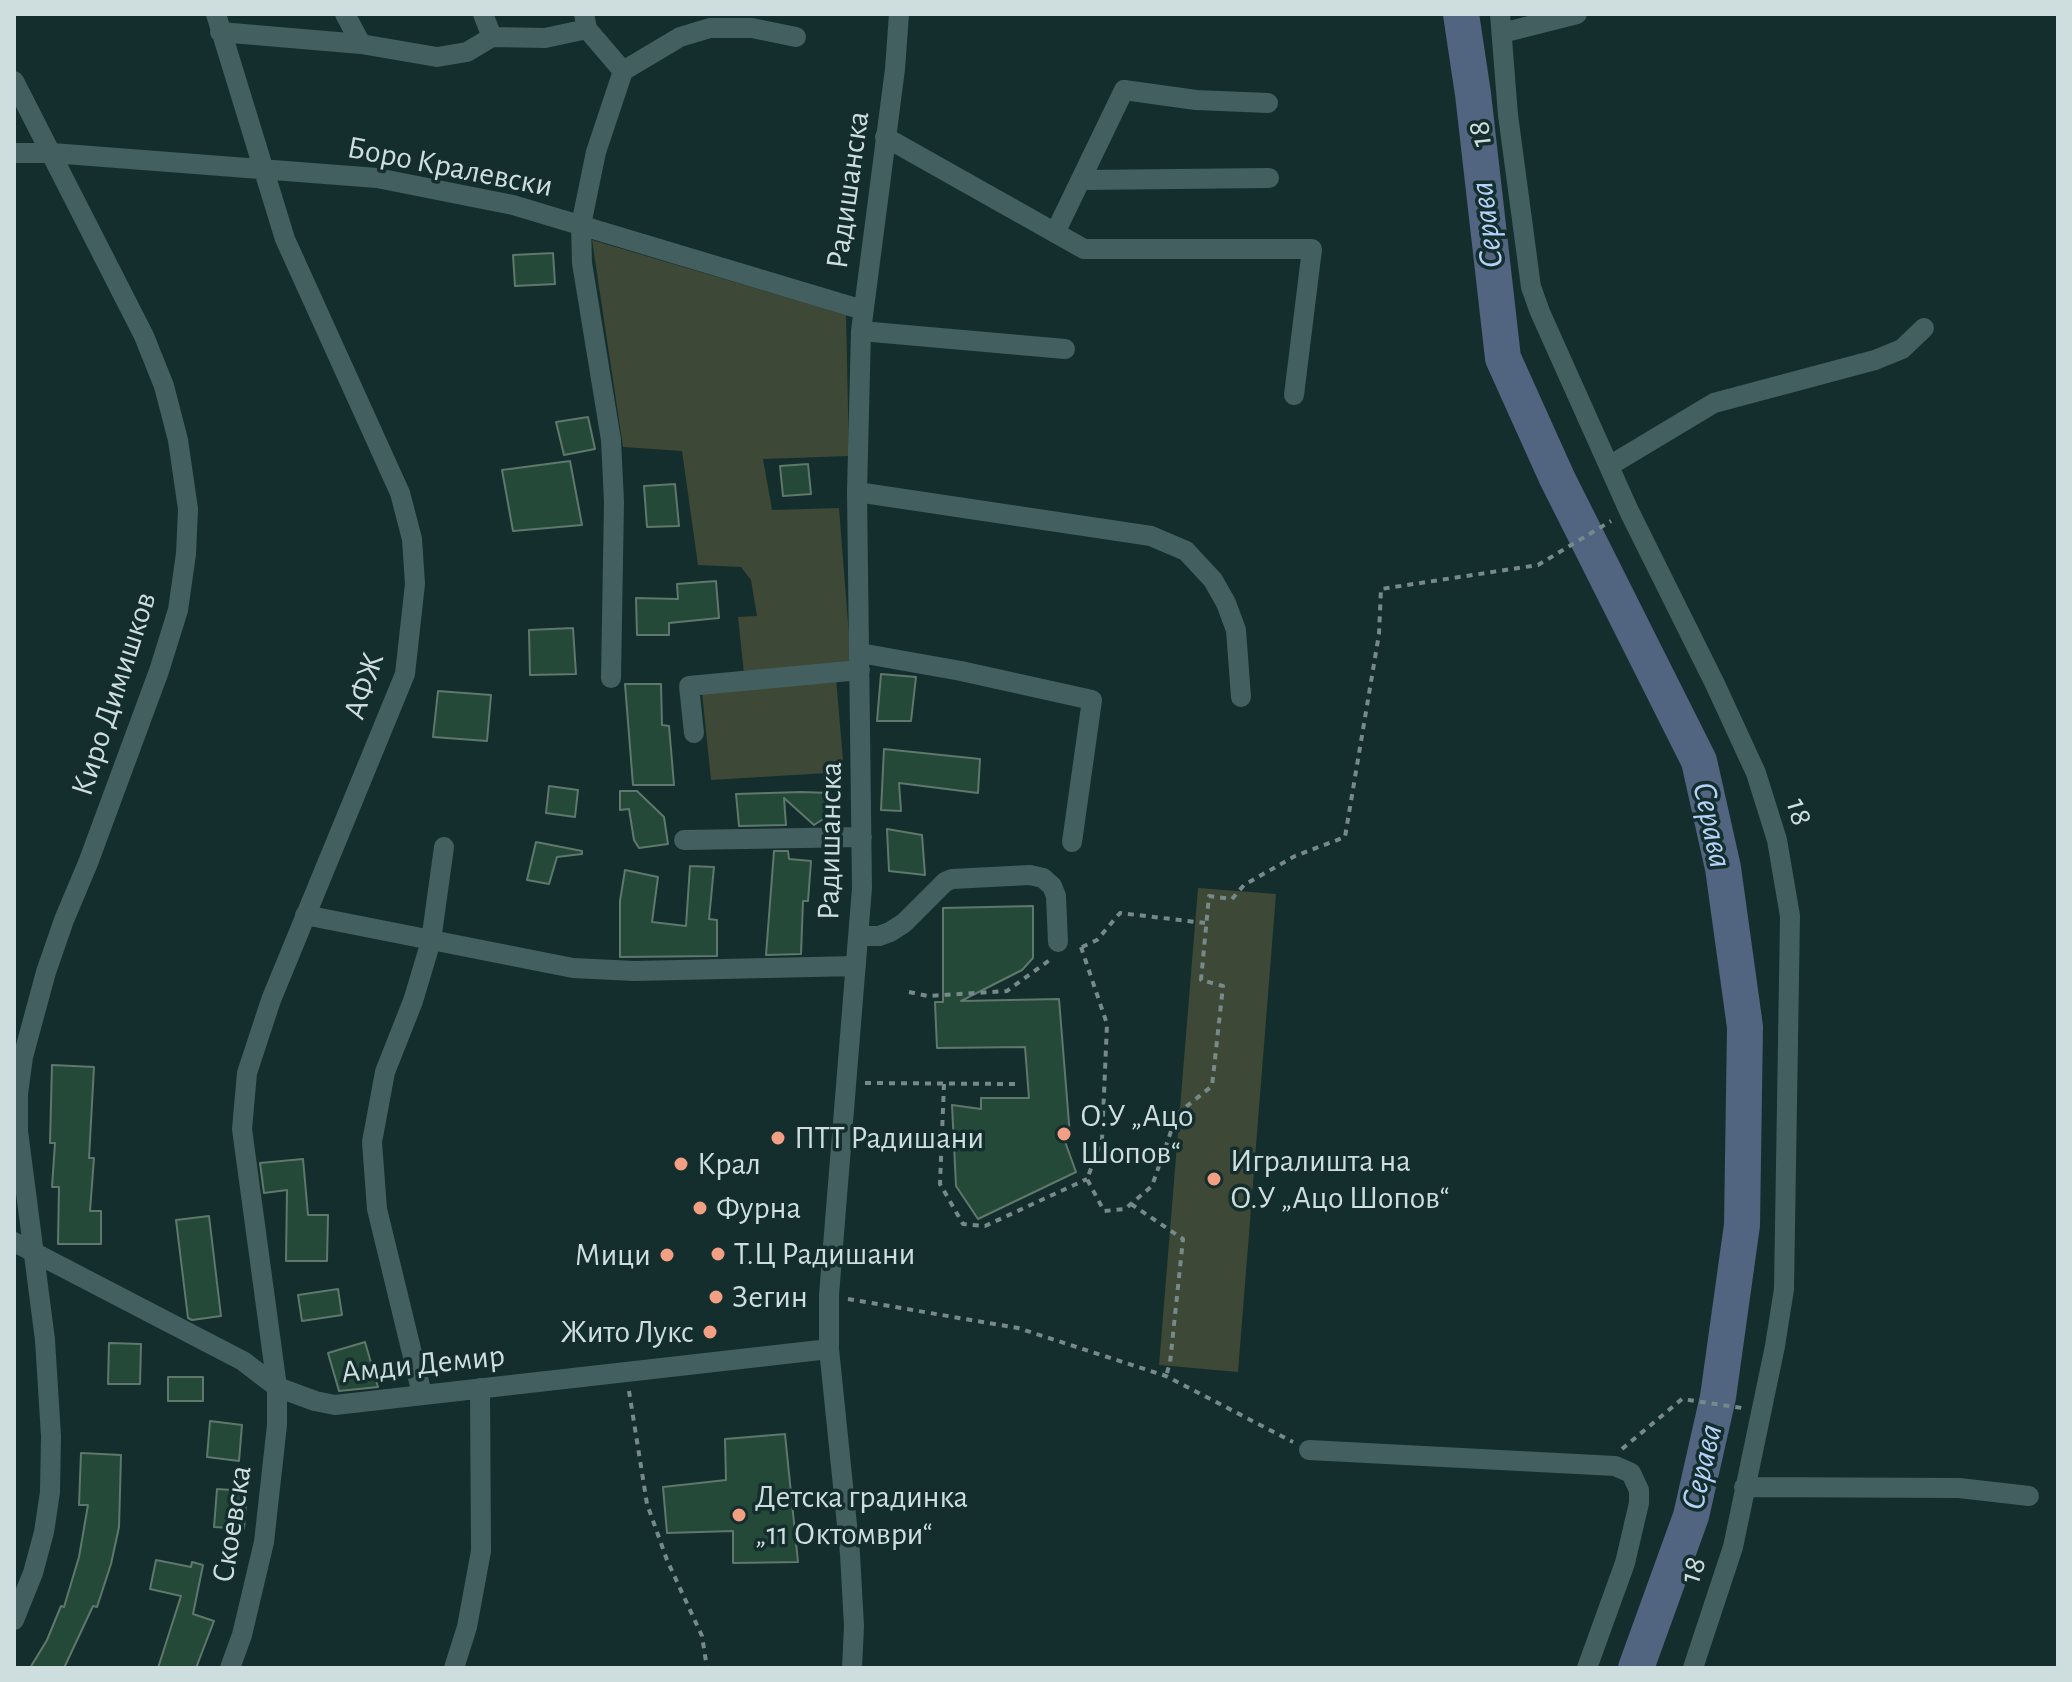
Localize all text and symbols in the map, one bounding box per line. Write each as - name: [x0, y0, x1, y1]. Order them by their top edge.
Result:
- street label: Радишанска: [818, 109, 878, 271]
- street label: 18: [1460, 119, 1500, 149]
- street label: Боро Кралевски: [344, 128, 556, 206]
- water label: Серава: [1461, 179, 1513, 271]
- street label: Киро Димишков: [63, 587, 165, 801]
- street label: АФЖ: [335, 648, 393, 724]
- street label: Радишанска: [809, 761, 851, 921]
- water label: Серава: [1683, 778, 1741, 872]
- street label: 18: [1777, 794, 1821, 830]
- place label: О.У „Ацо Шопов“: [1080, 1097, 1194, 1172]
- place label: ПТТ Радишани: [794, 1119, 984, 1157]
- marker: О.У „Ацо Шопов“: [1055, 1125, 1073, 1143]
- marker: ПТТ Радишани: [769, 1129, 787, 1147]
- place label: Игралишта на О.У „Ацо Шопов“: [1230, 1142, 1449, 1217]
- place label: Крал: [697, 1145, 761, 1183]
- marker: Крал: [672, 1155, 690, 1173]
- marker: Игралишта на О.У „Ацо Шопов“: [1205, 1170, 1223, 1188]
- place label: Фурна: [716, 1189, 801, 1227]
- marker: Фурна: [691, 1199, 709, 1217]
- place label: Т.Ц Радишани: [734, 1235, 915, 1273]
- place label: Мици: [574, 1236, 651, 1274]
- marker: Т.Ц Радишани: [709, 1245, 727, 1263]
- marker: Мици: [658, 1246, 676, 1264]
- place label: Зегин: [732, 1278, 808, 1316]
- marker: Зегин: [707, 1288, 725, 1306]
- place label: Жито Лукс: [561, 1313, 694, 1351]
- marker: Жито Лукс: [701, 1323, 719, 1341]
- street label: Амди Демир: [339, 1336, 507, 1392]
- water label: Серава: [1672, 1420, 1732, 1514]
- street label: Скоевска: [204, 1463, 260, 1585]
- place label: Детска градинка „11 Октомври“: [755, 1478, 968, 1553]
- marker: Детска градинка „11 Октомври“: [730, 1506, 748, 1524]
- street label: 18: [1671, 1552, 1715, 1588]

